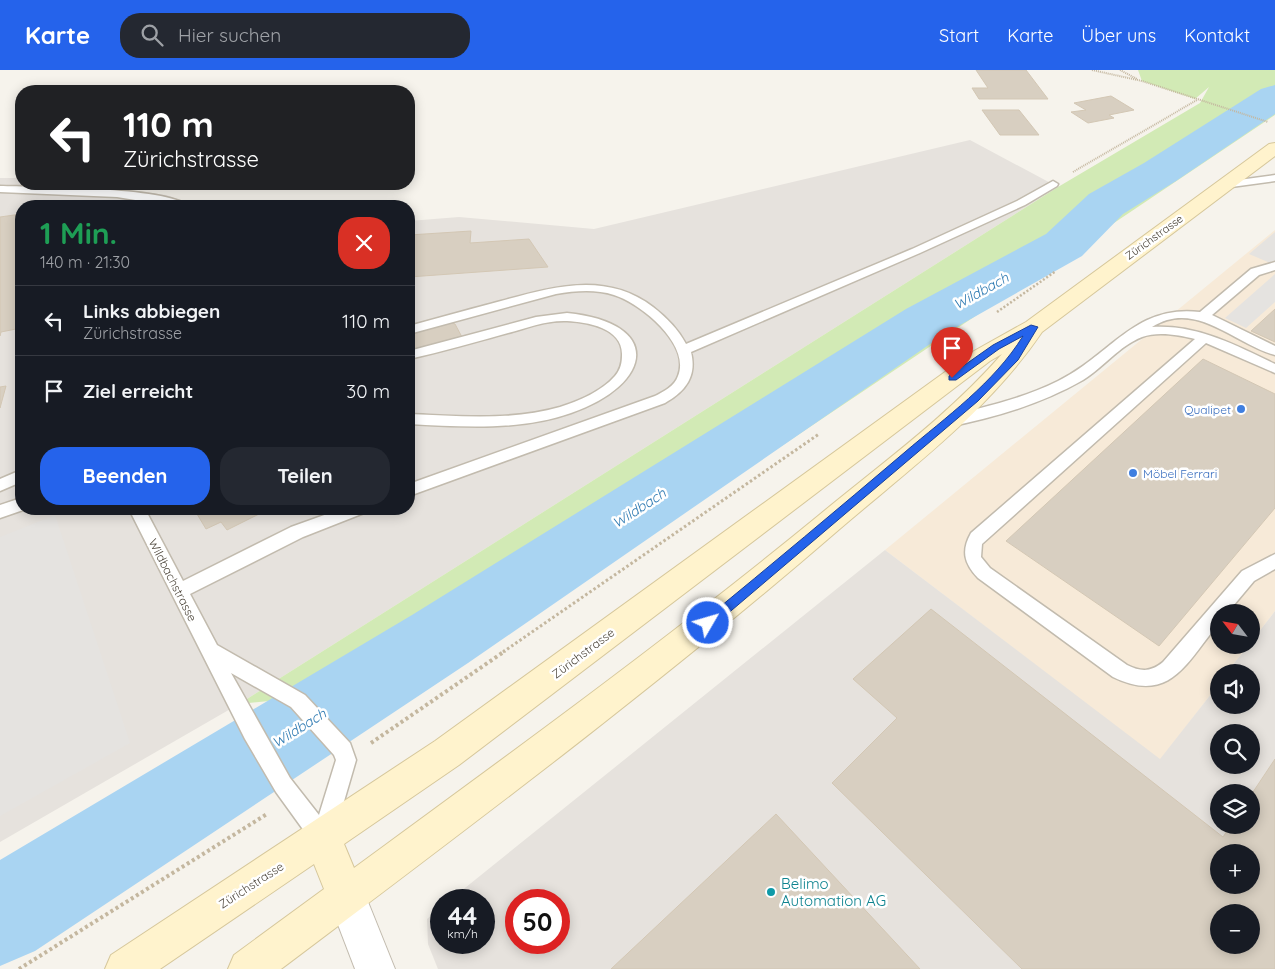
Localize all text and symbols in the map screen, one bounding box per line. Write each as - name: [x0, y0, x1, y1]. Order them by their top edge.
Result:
- search box: [120, 13, 470, 58]
- text: Karte: [25, 20, 90, 50]
- icon: search: [138, 21, 166, 49]
- text: Hier suchen: [178, 23, 281, 47]
- text: Start: [939, 24, 979, 47]
- text: Karte: [1007, 24, 1053, 47]
- text: Über uns: [1081, 24, 1156, 47]
- text: Kontakt: [1184, 24, 1250, 47]
- text: 110 m: [123, 102, 214, 146]
- icon: left: [40, 105, 105, 170]
- text: Zürichstrasse: [123, 145, 259, 173]
- street label: Zürichstrasse: [1122, 211, 1186, 263]
- text: 1 Min.: [40, 214, 117, 252]
- button: close: [338, 217, 390, 269]
- text: 140 m · 21:30: [40, 252, 130, 272]
- water label: Wildbach: [950, 268, 1013, 313]
- text: Links abbiegen: [83, 299, 220, 323]
- icon: left: [40, 307, 68, 335]
- text: 110 m: [342, 309, 390, 333]
- text: Zürichstrasse: [83, 323, 182, 343]
- pin: [931, 327, 973, 378]
- icon: arrive: [938, 334, 966, 362]
- icon: arrive: [40, 377, 68, 405]
- text: Ziel erreicht: [83, 379, 193, 403]
- text: 30 m: [346, 379, 390, 403]
- place label: Qualipet: [1184, 402, 1231, 417]
- marker: Qualipet: [1235, 403, 1247, 415]
- button: Beenden: [40, 447, 210, 505]
- button: Teilen: [220, 447, 390, 505]
- place label: Möbel Ferrari: [1143, 466, 1217, 481]
- marker: Möbel Ferrari: [1127, 467, 1139, 479]
- water label: Wildbach: [609, 483, 670, 532]
- street label: Wildbachstrasse: [146, 536, 200, 624]
- position arrow: [681, 596, 733, 648]
- north arrow: [1210, 604, 1260, 654]
- map controls: [1210, 604, 1260, 954]
- street label: Zürichstrasse: [549, 625, 617, 681]
- button: sound: [1210, 664, 1260, 714]
- water label: Wildbach: [269, 704, 330, 752]
- button: search: [1210, 724, 1260, 774]
- button: layers: [1210, 784, 1260, 834]
- button: +: [1210, 844, 1260, 894]
- street label: Zürichstrasse: [216, 858, 286, 911]
- place label: Belimo Automation AG: [781, 874, 886, 910]
- marker: Belimo Automation AG: [765, 886, 777, 898]
- speed limit sign: 50: [505, 889, 570, 954]
- text: 44: [448, 900, 477, 931]
- button: −: [1210, 904, 1260, 954]
- text: km/h: [447, 926, 478, 941]

